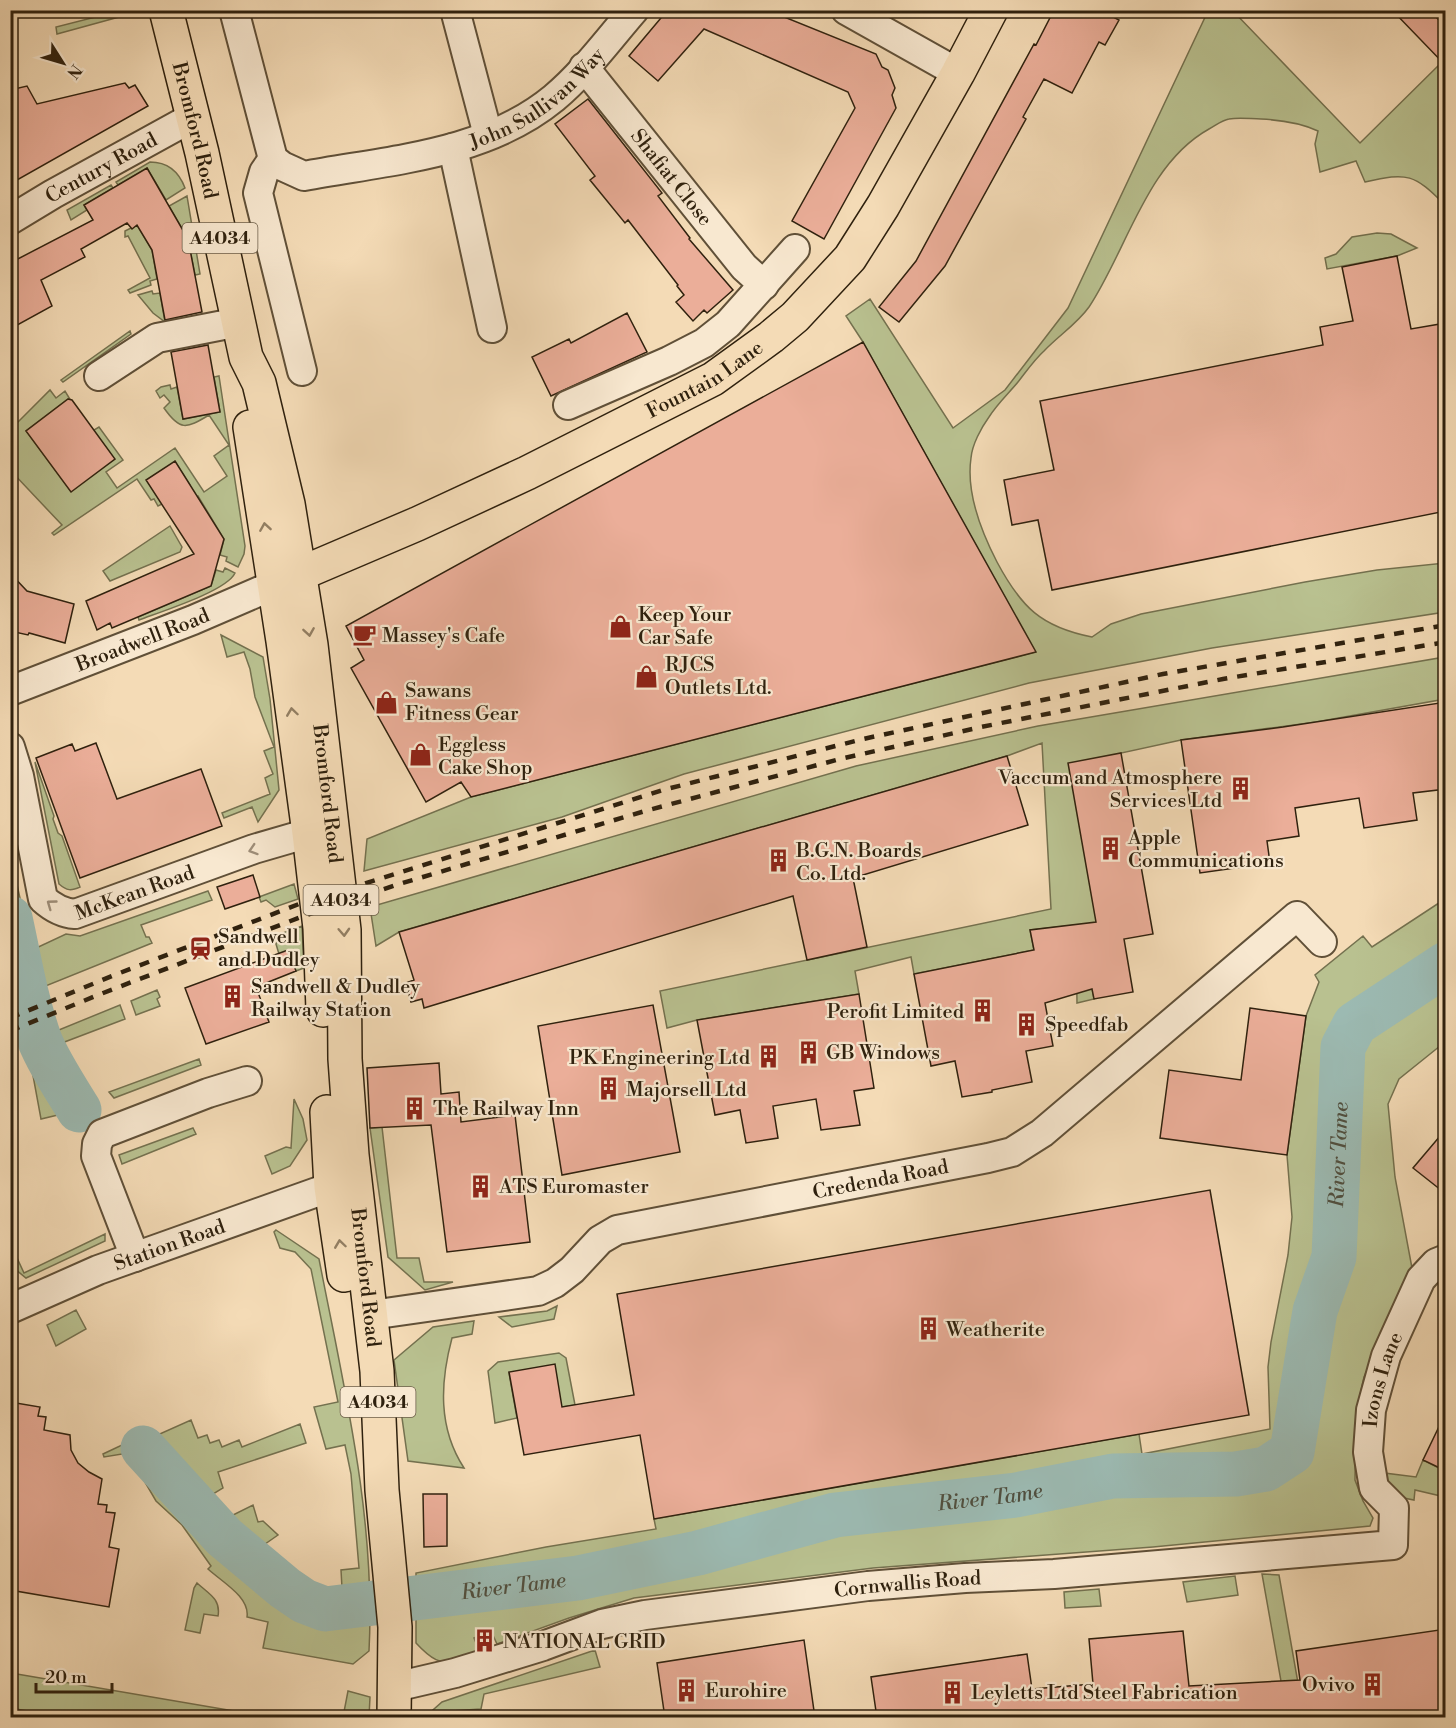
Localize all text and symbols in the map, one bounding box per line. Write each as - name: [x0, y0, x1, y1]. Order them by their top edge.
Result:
- north arrow: [33, 33, 93, 93]
- street label: John Sullivan Way: [466, 43, 611, 156]
- street label: Bromford Road: [165, 59, 223, 202]
- text: N: [62, 60, 86, 83]
- street label: Shafiat Close: [625, 125, 717, 232]
- street label: Century Road: [41, 128, 163, 210]
- road number: A4034: [182, 223, 258, 253]
- street label: Fountain Lane: [642, 336, 769, 425]
- one-way arrow: [259, 523, 271, 532]
- street label: Broadwell Road: [71, 603, 214, 679]
- place label: Keep Your Car Safe: [638, 603, 732, 651]
- shop icon: Keep Your Car Safe: [607, 613, 633, 639]
- cafe icon: Massey's Cafe: [351, 622, 377, 648]
- place label: Massey's Cafe: [382, 624, 505, 649]
- one-way arrow: [302, 626, 315, 636]
- place label: RJCS Outlets Ltd.: [665, 653, 772, 701]
- shop icon: RJCS Outlets Ltd.: [634, 663, 660, 689]
- place label: Sawans Fitness Gear: [405, 679, 519, 727]
- shop icon: Sawans Fitness Gear: [374, 689, 400, 715]
- one-way arrow: [287, 707, 299, 716]
- street label: Bromford Road: [306, 722, 347, 865]
- place label: Eggless Cake Shop: [438, 733, 533, 781]
- shop icon: Eggless Cake Shop: [407, 742, 433, 768]
- place label: Vaccum and Atmosphere Services Ltd: [997, 766, 1223, 814]
- building icon: Vaccum and Atmosphere Services Ltd: [1227, 775, 1253, 801]
- place label: Apple Communications: [1127, 826, 1284, 874]
- building icon: Apple Communications: [1097, 835, 1123, 861]
- place label: B.G.N. Boards Co. Ltd.: [795, 839, 921, 887]
- one-way arrow: [248, 842, 259, 855]
- building icon: B.G.N. Boards Co. Ltd.: [765, 848, 791, 874]
- street label: McKean Road: [72, 861, 199, 927]
- road number: A4034: [304, 885, 378, 915]
- one-way arrow: [47, 900, 58, 911]
- place label: Sandwell and Dudley: [218, 925, 320, 973]
- one-way arrow: [337, 927, 350, 936]
- station icon: Sandwell and Dudley: [187, 935, 213, 961]
- place label: Sandwell & Dudley Railway Station: [251, 975, 420, 1023]
- building icon: Sandwell & Dudley Railway Station: [220, 984, 246, 1010]
- building icon: Perofit Limited: [969, 998, 995, 1024]
- place label: Perofit Limited: [827, 1000, 965, 1025]
- building icon: Speedfab: [1014, 1011, 1040, 1037]
- place label: Speedfab: [1045, 1013, 1128, 1038]
- building icon: GB Windows: [795, 1039, 821, 1065]
- place label: GB Windows: [826, 1041, 940, 1066]
- building icon: PK Engineering Ltd: [755, 1044, 781, 1070]
- place label: PK Engineering Ltd: [569, 1046, 751, 1071]
- building icon: Majorsell Ltd: [595, 1076, 621, 1102]
- place label: Majorsell Ltd: [626, 1078, 747, 1103]
- building icon: The Railway Inn: [402, 1095, 428, 1121]
- place label: The Railway Inn: [433, 1097, 579, 1122]
- water label: River Tame: [1324, 1101, 1355, 1209]
- street label: Credenda Road: [811, 1155, 951, 1206]
- building icon: ATS Euromaster: [468, 1173, 494, 1199]
- place label: ATS Euromaster: [498, 1175, 649, 1200]
- street label: Bromford Road: [344, 1206, 385, 1349]
- street label: Station Road: [111, 1214, 229, 1277]
- one-way arrow: [334, 1240, 346, 1249]
- building icon: Weatherite: [915, 1316, 941, 1342]
- place label: Weatherite: [945, 1318, 1045, 1343]
- street label: Izons Lane: [1359, 1328, 1409, 1428]
- road number: A4034: [340, 1387, 416, 1417]
- water label: River Tame: [935, 1478, 1045, 1518]
- street label: Cornwallis Road: [833, 1566, 982, 1604]
- water label: River Tame: [458, 1568, 568, 1606]
- building icon: NATIONAL GRID: [472, 1628, 498, 1654]
- place label: NATIONAL GRID: [503, 1630, 666, 1655]
- scale bar: [36, 1656, 112, 1694]
- text: 20 m: [45, 1666, 87, 1689]
- building icon: Ovivo: [1360, 1671, 1386, 1697]
- place label: Ovivo: [1302, 1673, 1355, 1698]
- building icon: Eurohire: [674, 1677, 700, 1703]
- place label: Eurohire: [705, 1679, 787, 1704]
- building icon: Leyletts Ltd Steel Fabrication: [940, 1679, 966, 1705]
- place label: Leyletts Ltd Steel Fabrication: [971, 1681, 1238, 1706]

